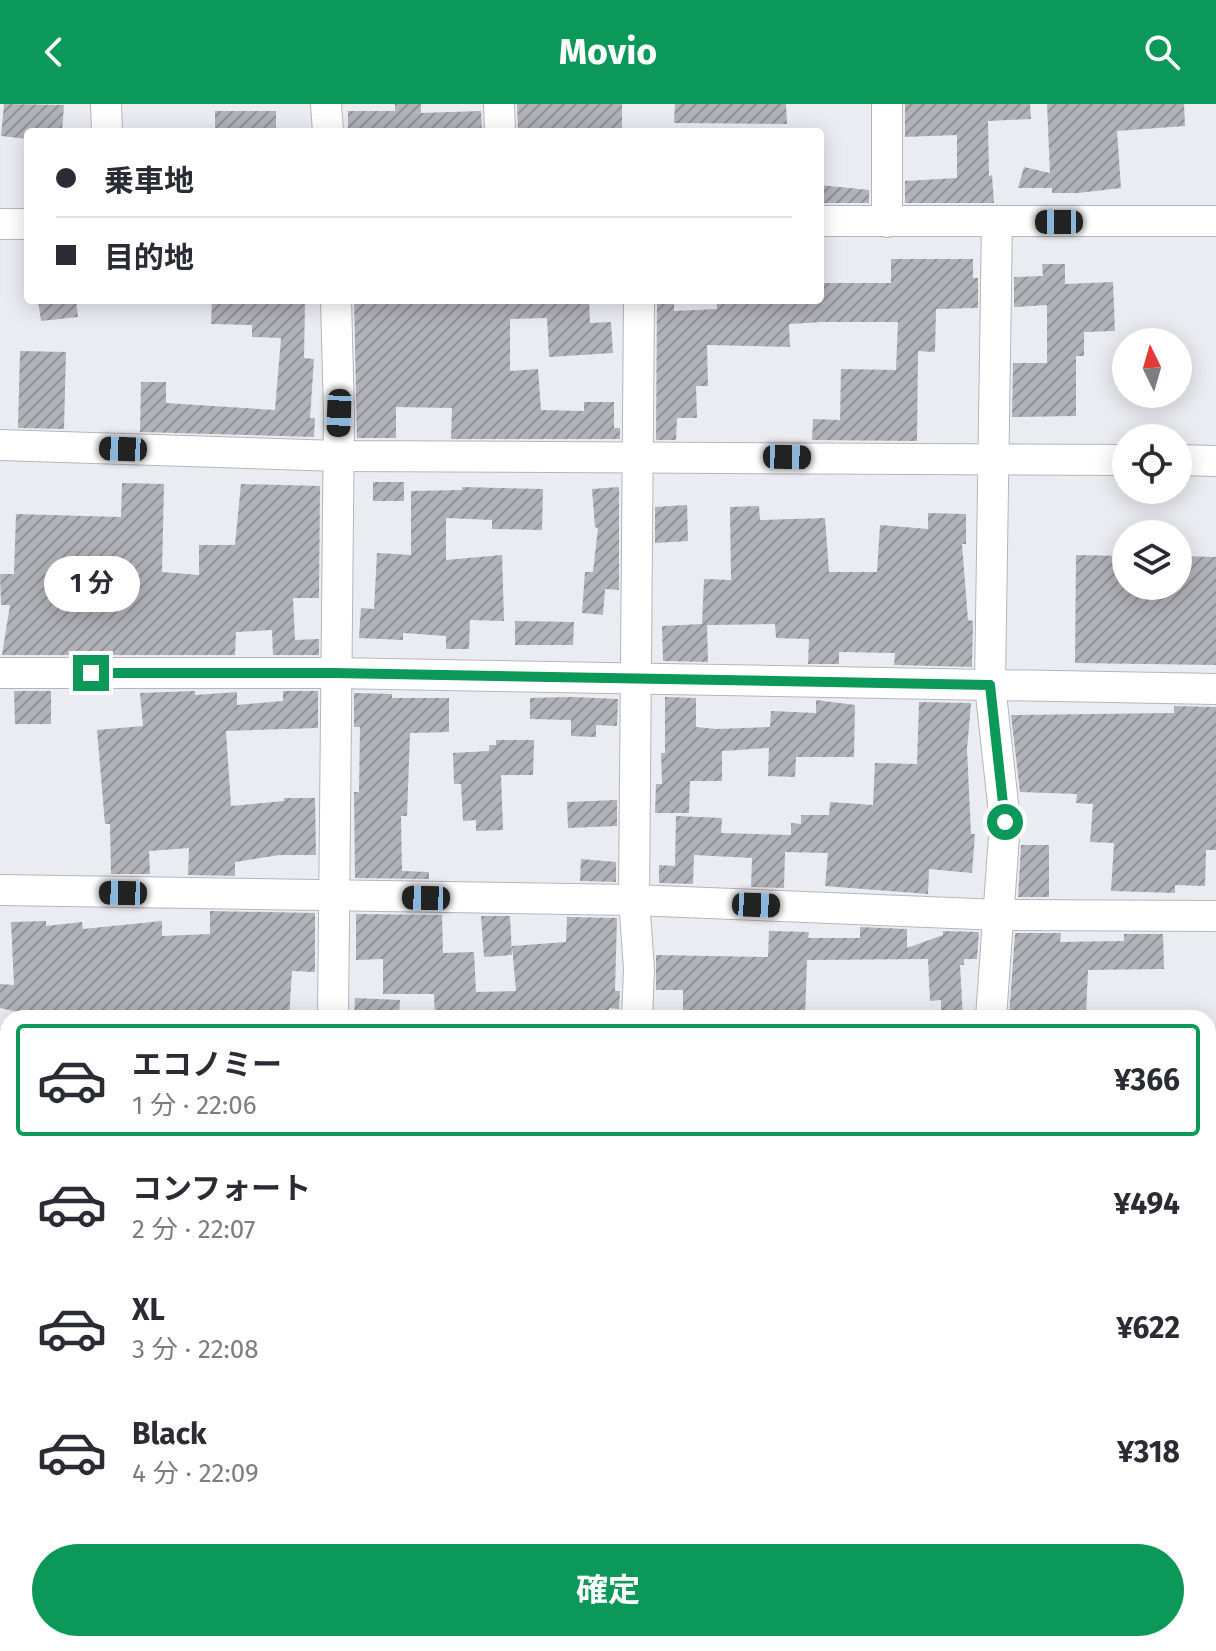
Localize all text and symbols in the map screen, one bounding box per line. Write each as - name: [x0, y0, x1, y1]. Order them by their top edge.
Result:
- icon: back: [32, 30, 76, 74]
- text: Movio: [559, 30, 657, 74]
- icon: search: [1140, 30, 1184, 74]
- text: 乗車地: [104, 163, 194, 199]
- car: [1035, 210, 1083, 234]
- text: 目的地: [104, 240, 194, 276]
- north arrow: [1112, 328, 1192, 408]
- map controls: [1112, 328, 1192, 600]
- car: [326, 389, 352, 437]
- button: locate: [1112, 424, 1192, 504]
- car: [99, 436, 147, 462]
- car: [763, 445, 811, 469]
- button: layers: [1112, 520, 1192, 600]
- callout: 1 分: [43, 557, 139, 613]
- text: 1 分: [70, 568, 114, 599]
- route end: [73, 655, 109, 691]
- route start: [987, 804, 1023, 840]
- car: [99, 881, 147, 905]
- car: [402, 886, 450, 910]
- car: [732, 892, 780, 918]
- icon: car: [36, 1044, 108, 1116]
- text: エコノミー: [132, 1047, 282, 1083]
- text: ¥366: [1114, 1062, 1180, 1098]
- text: 1 分 · 22:06: [132, 1090, 257, 1121]
- icon: car: [36, 1168, 108, 1240]
- text: コンフォート: [132, 1171, 311, 1207]
- text: ¥494: [1114, 1186, 1180, 1222]
- text: 2 分 · 22:07: [132, 1214, 255, 1245]
- icon: car: [36, 1292, 108, 1364]
- text: XL: [132, 1292, 165, 1328]
- text: ¥622: [1116, 1310, 1180, 1346]
- text: 3 分 · 22:08: [132, 1334, 259, 1365]
- icon: car: [36, 1416, 108, 1488]
- text: Black: [132, 1416, 207, 1452]
- text: ¥318: [1117, 1434, 1180, 1470]
- text: 4 分 · 22:09: [132, 1458, 259, 1489]
- button: 確定: [32, 1544, 1184, 1636]

